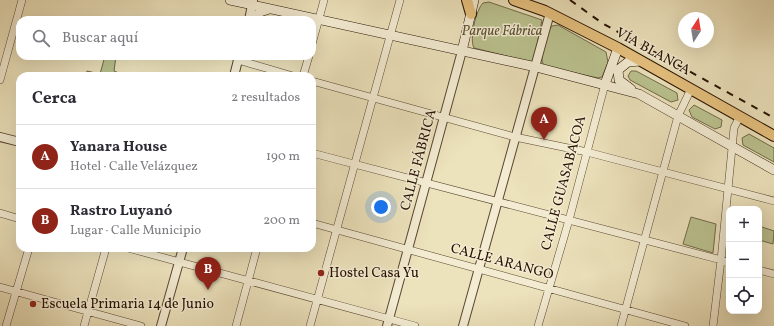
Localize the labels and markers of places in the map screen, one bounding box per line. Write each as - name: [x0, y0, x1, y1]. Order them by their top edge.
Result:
- pin: A: [531, 107, 557, 140]
- pin: B: [195, 257, 221, 290]
- place label: Hostel Casa Yu: [329, 264, 419, 283]
- marker: Hostel Casa Yu: [316, 268, 326, 278]
- place label: Escuela Primaria 14 de Junio: [41, 295, 214, 314]
- marker: Escuela Primaria 14 de Junio: [28, 299, 38, 309]

